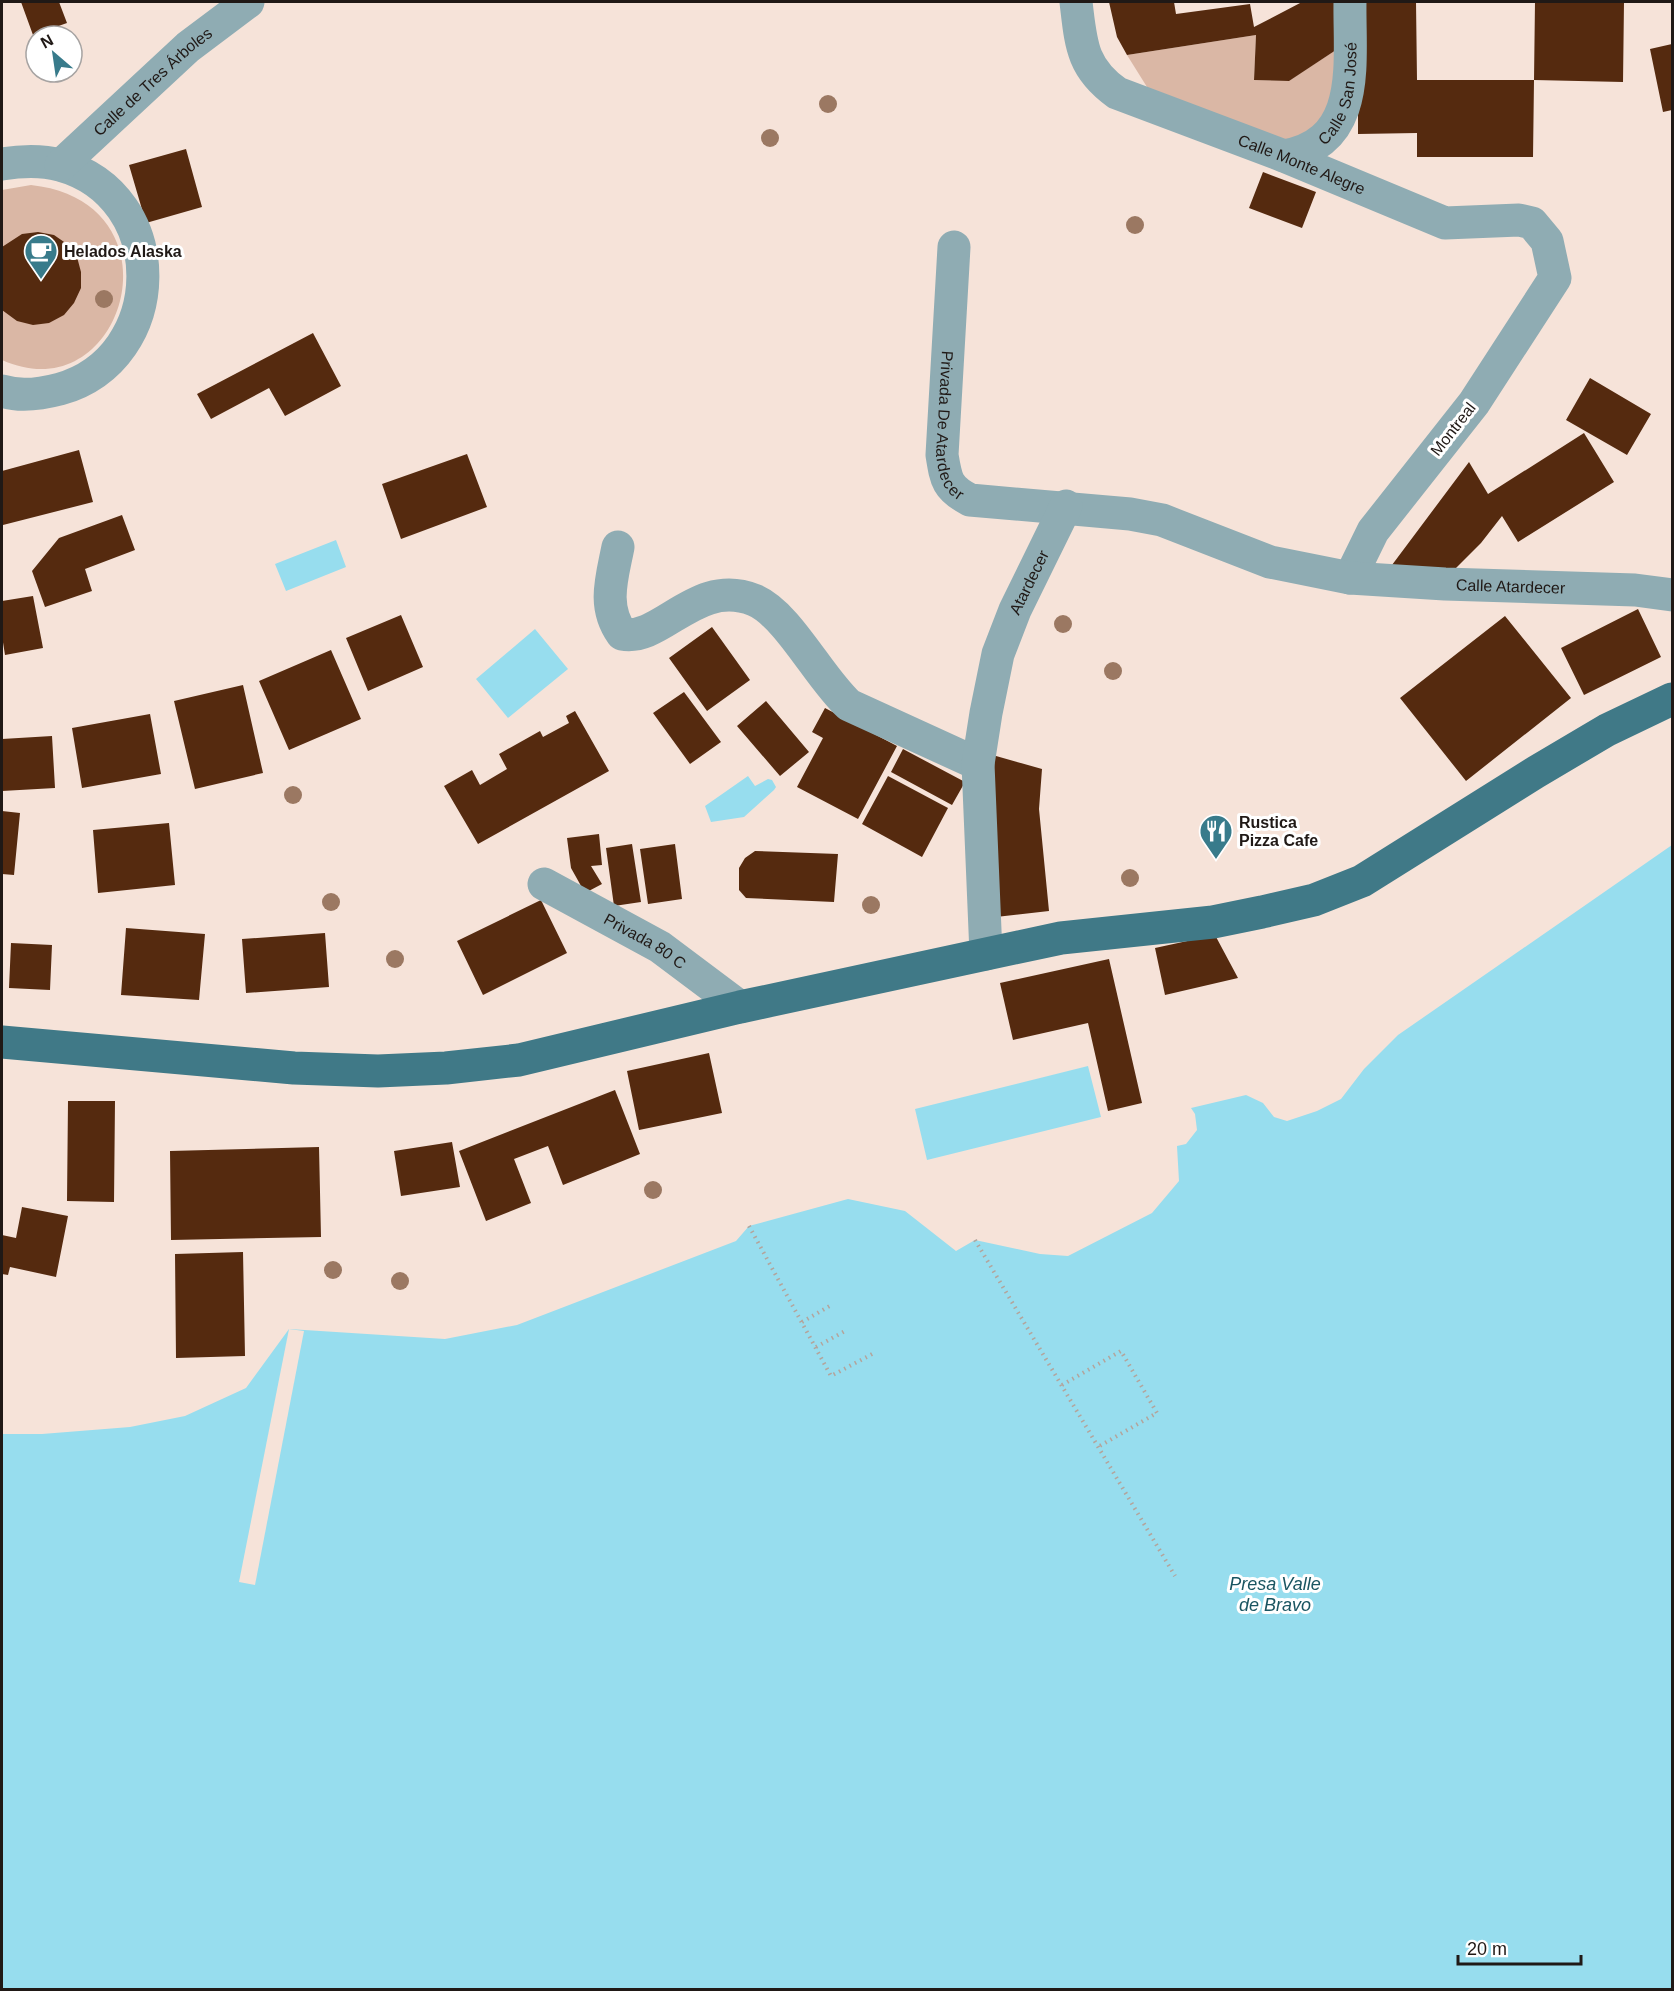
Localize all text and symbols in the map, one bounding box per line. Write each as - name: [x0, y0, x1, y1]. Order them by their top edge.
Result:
- north arrow: [24, 24, 84, 84]
- street label: Calle de Tres Árboles: [90, 24, 215, 139]
- text: N: [38, 31, 56, 52]
- street label: Calle San José: [1314, 42, 1359, 148]
- street label: Calle Monte Alegre: [1236, 131, 1368, 197]
- cafe icon: Helados Alaska: [23, 233, 59, 280]
- place label: Helados Alaska: [64, 243, 182, 260]
- street label: Privada De Atardecer: [933, 350, 968, 503]
- street label: Montreal: [1427, 399, 1479, 459]
- street label: Atardecer: [1006, 547, 1052, 617]
- street label: Calle Atardecer: [1456, 576, 1566, 596]
- restaurant icon: Rustica Pizza Cafe: [1198, 813, 1234, 860]
- place label: Rustica Pizza Cafe: [1239, 814, 1318, 849]
- street label: Privada 80 C: [601, 910, 689, 972]
- water label: Presa Valle de Bravo: [1229, 1574, 1321, 1615]
- scale bar: [1458, 1928, 1581, 1966]
- text: 20 m: [1467, 1939, 1507, 1959]

